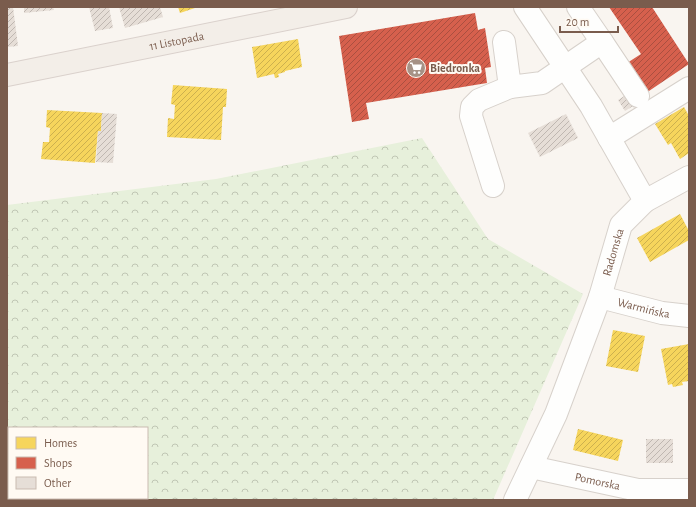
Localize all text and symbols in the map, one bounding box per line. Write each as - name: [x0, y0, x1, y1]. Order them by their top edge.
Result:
- scale bar: [560, 8, 618, 34]
- text: 20 m: [566, 16, 589, 28]
- street label: 11 Listopada: [148, 30, 206, 52]
- supermarket icon: Biedronka: [405, 57, 427, 79]
- place label: Biedronka: [430, 62, 480, 74]
- street label: Radomska: [600, 227, 626, 277]
- street label: Warmińska: [616, 296, 671, 320]
- legend: [8, 427, 148, 499]
- text: Homes: [44, 437, 77, 449]
- text: Shops: [44, 457, 72, 469]
- street label: Pomorska: [574, 471, 622, 492]
- text: Other: [44, 477, 71, 489]

